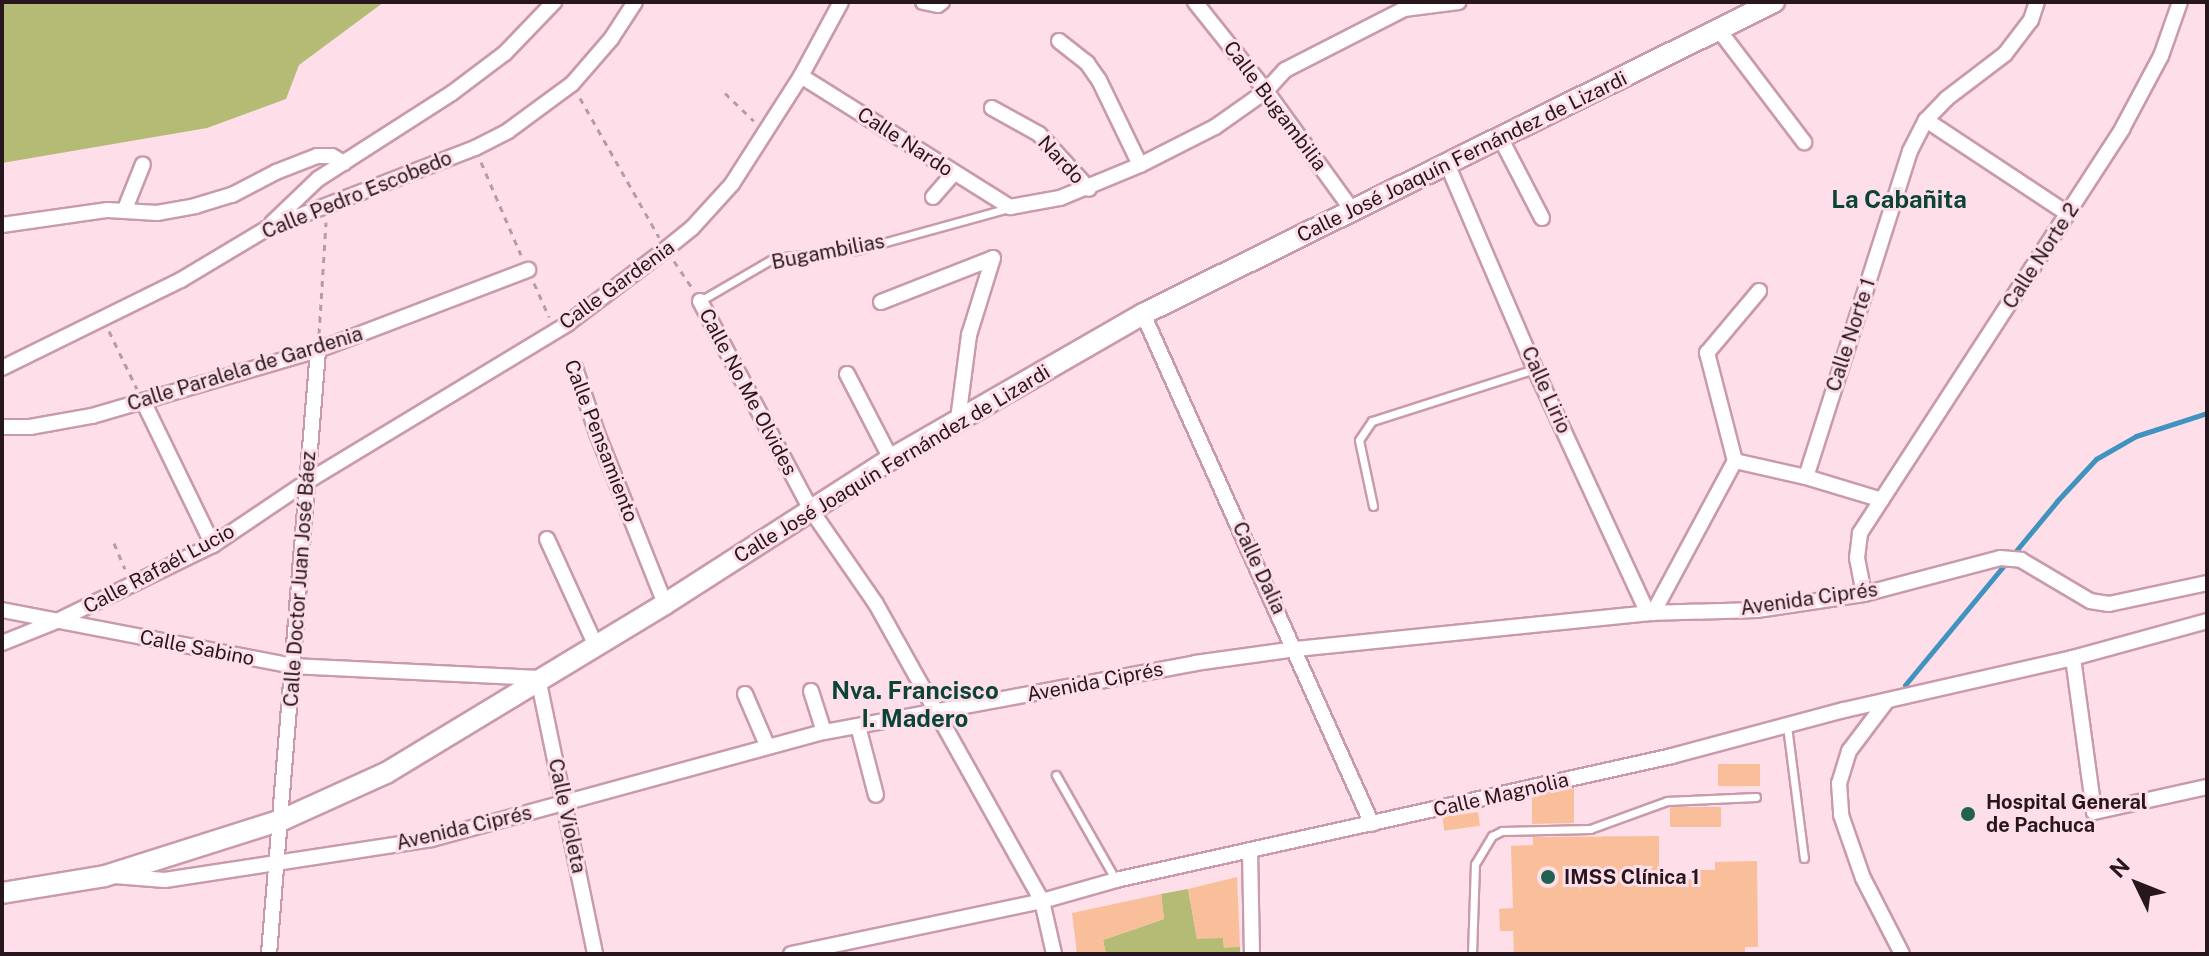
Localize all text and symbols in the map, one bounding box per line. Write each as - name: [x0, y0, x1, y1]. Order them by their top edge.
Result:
- street label: Calle Bugambilia: [1218, 36, 1332, 176]
- street label: Calle José Joaquín Fernández de Lizardi: [1293, 66, 1631, 248]
- street label: Calle Nardo: [853, 102, 957, 182]
- street label: Nardo: [1033, 131, 1089, 189]
- street label: Calle Pedro Escobedo: [258, 146, 456, 244]
- district label: La Cabañita: [1831, 186, 1967, 214]
- street label: Calle Norte 2: [1998, 198, 2084, 314]
- street label: Bugambilias: [770, 229, 886, 275]
- street label: Calle Gardenia: [555, 235, 679, 335]
- street label: Calle Norte 1: [1821, 275, 1881, 395]
- street label: Calle No Me Olvides: [694, 304, 802, 480]
- street label: Calle Paralela de Gardenia: [124, 322, 366, 416]
- street label: Calle Lirio: [1516, 343, 1576, 437]
- street label: Calle Pensamiento: [559, 356, 643, 526]
- street label: Calle José Joaquín Fernández de Lizardi: [729, 360, 1055, 568]
- street label: Calle Doctor Juan José Báez: [279, 450, 321, 708]
- street label: Calle Dalia: [1227, 518, 1291, 618]
- street label: Calle Rafaél Lucio: [79, 519, 239, 619]
- street label: Avenida Ciprés: [1739, 577, 1879, 621]
- street label: Calle Sabino: [138, 625, 256, 671]
- street label: Avenida Ciprés: [1025, 657, 1165, 707]
- district label: Nva. Francisco I. Madero: [831, 677, 999, 733]
- street label: Calle Violeta: [543, 756, 591, 876]
- street label: Calle Magnolia: [1431, 768, 1571, 822]
- place label: Hospital General de Pachuca: [1986, 790, 2147, 837]
- street label: Avenida Ciprés: [394, 801, 534, 855]
- marker: Hospital General de Pachuca: [1957, 803, 1979, 825]
- north arrow: [2097, 844, 2177, 924]
- text: N: [2104, 852, 2135, 883]
- place label: IMSS Clínica 1: [1564, 865, 1700, 889]
- marker: IMSS Clínica 1: [1539, 868, 1557, 886]

